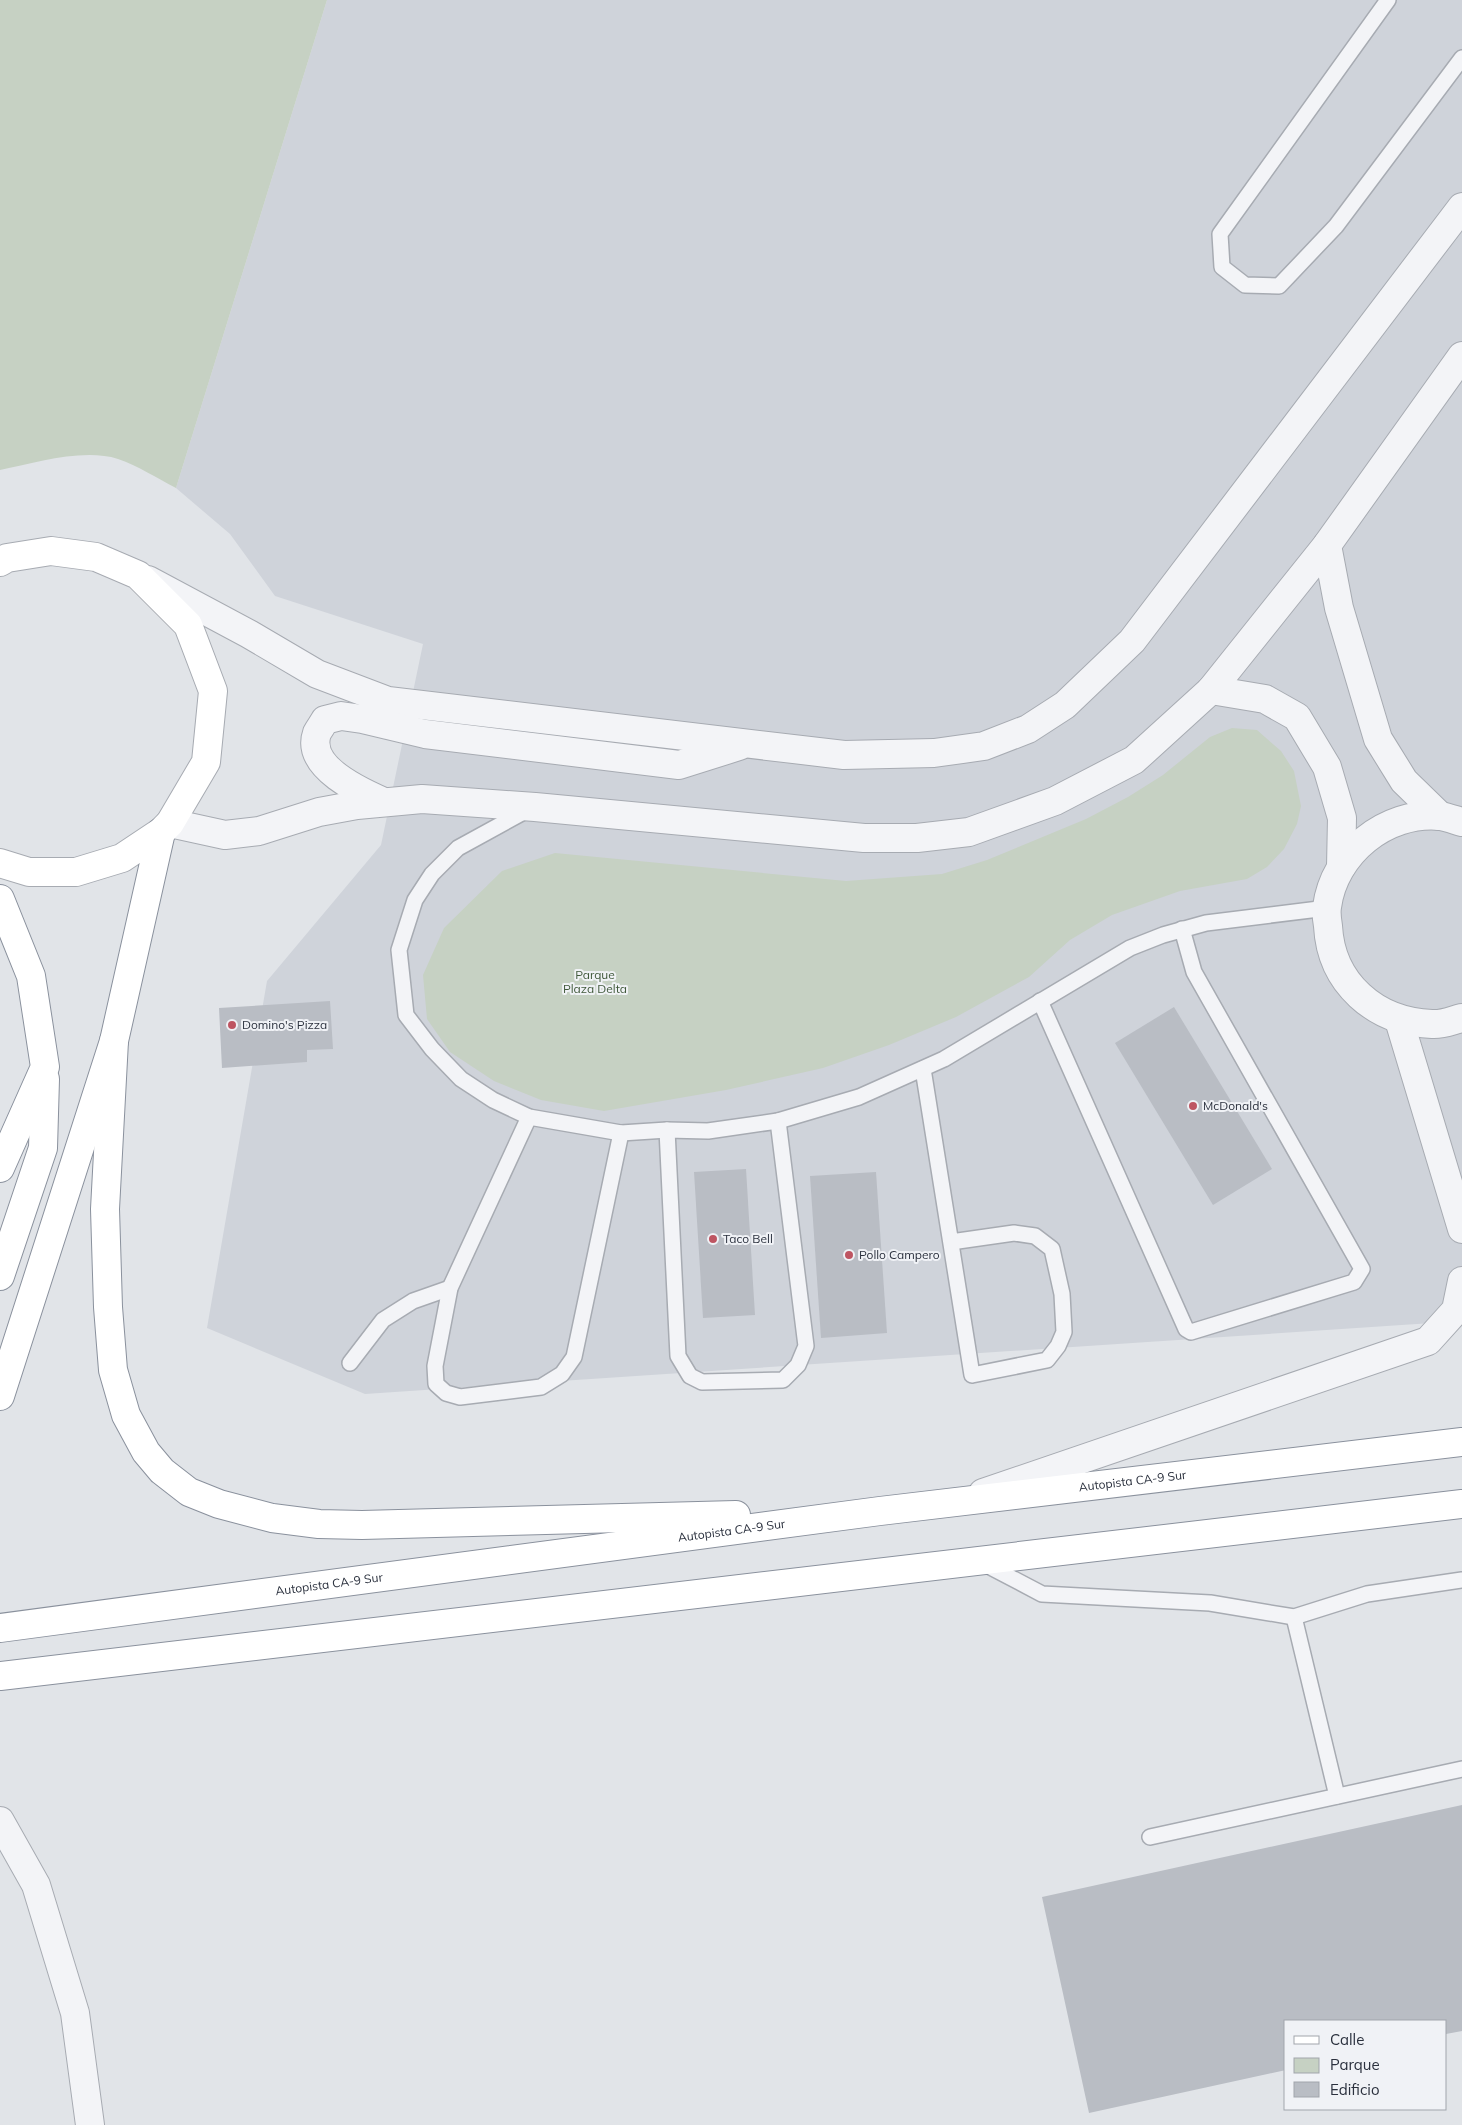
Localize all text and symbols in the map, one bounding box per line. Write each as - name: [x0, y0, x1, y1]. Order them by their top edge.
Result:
- park label: Parque Plaza Delta: [563, 967, 627, 996]
- place label: Domino's Pizza: [242, 1017, 327, 1032]
- marker: Domino's Pizza: [226, 1019, 238, 1031]
- place label: McDonald's: [1203, 1098, 1268, 1113]
- marker: McDonald's: [1187, 1100, 1199, 1112]
- place label: Taco Bell: [723, 1231, 773, 1246]
- marker: Taco Bell: [707, 1233, 719, 1245]
- place label: Pollo Campero: [859, 1247, 940, 1262]
- marker: Pollo Campero: [843, 1249, 855, 1261]
- street label: Autopista CA-9 Sur: [1078, 1467, 1188, 1494]
- street label: Autopista CA-9 Sur: [677, 1516, 787, 1545]
- street label: Autopista CA-9 Sur: [274, 1569, 384, 1598]
- legend: [1284, 2020, 1447, 2110]
- text: Calle: [1330, 2030, 1364, 2049]
- text: Parque: [1330, 2055, 1380, 2074]
- text: Edificio: [1330, 2080, 1380, 2099]

